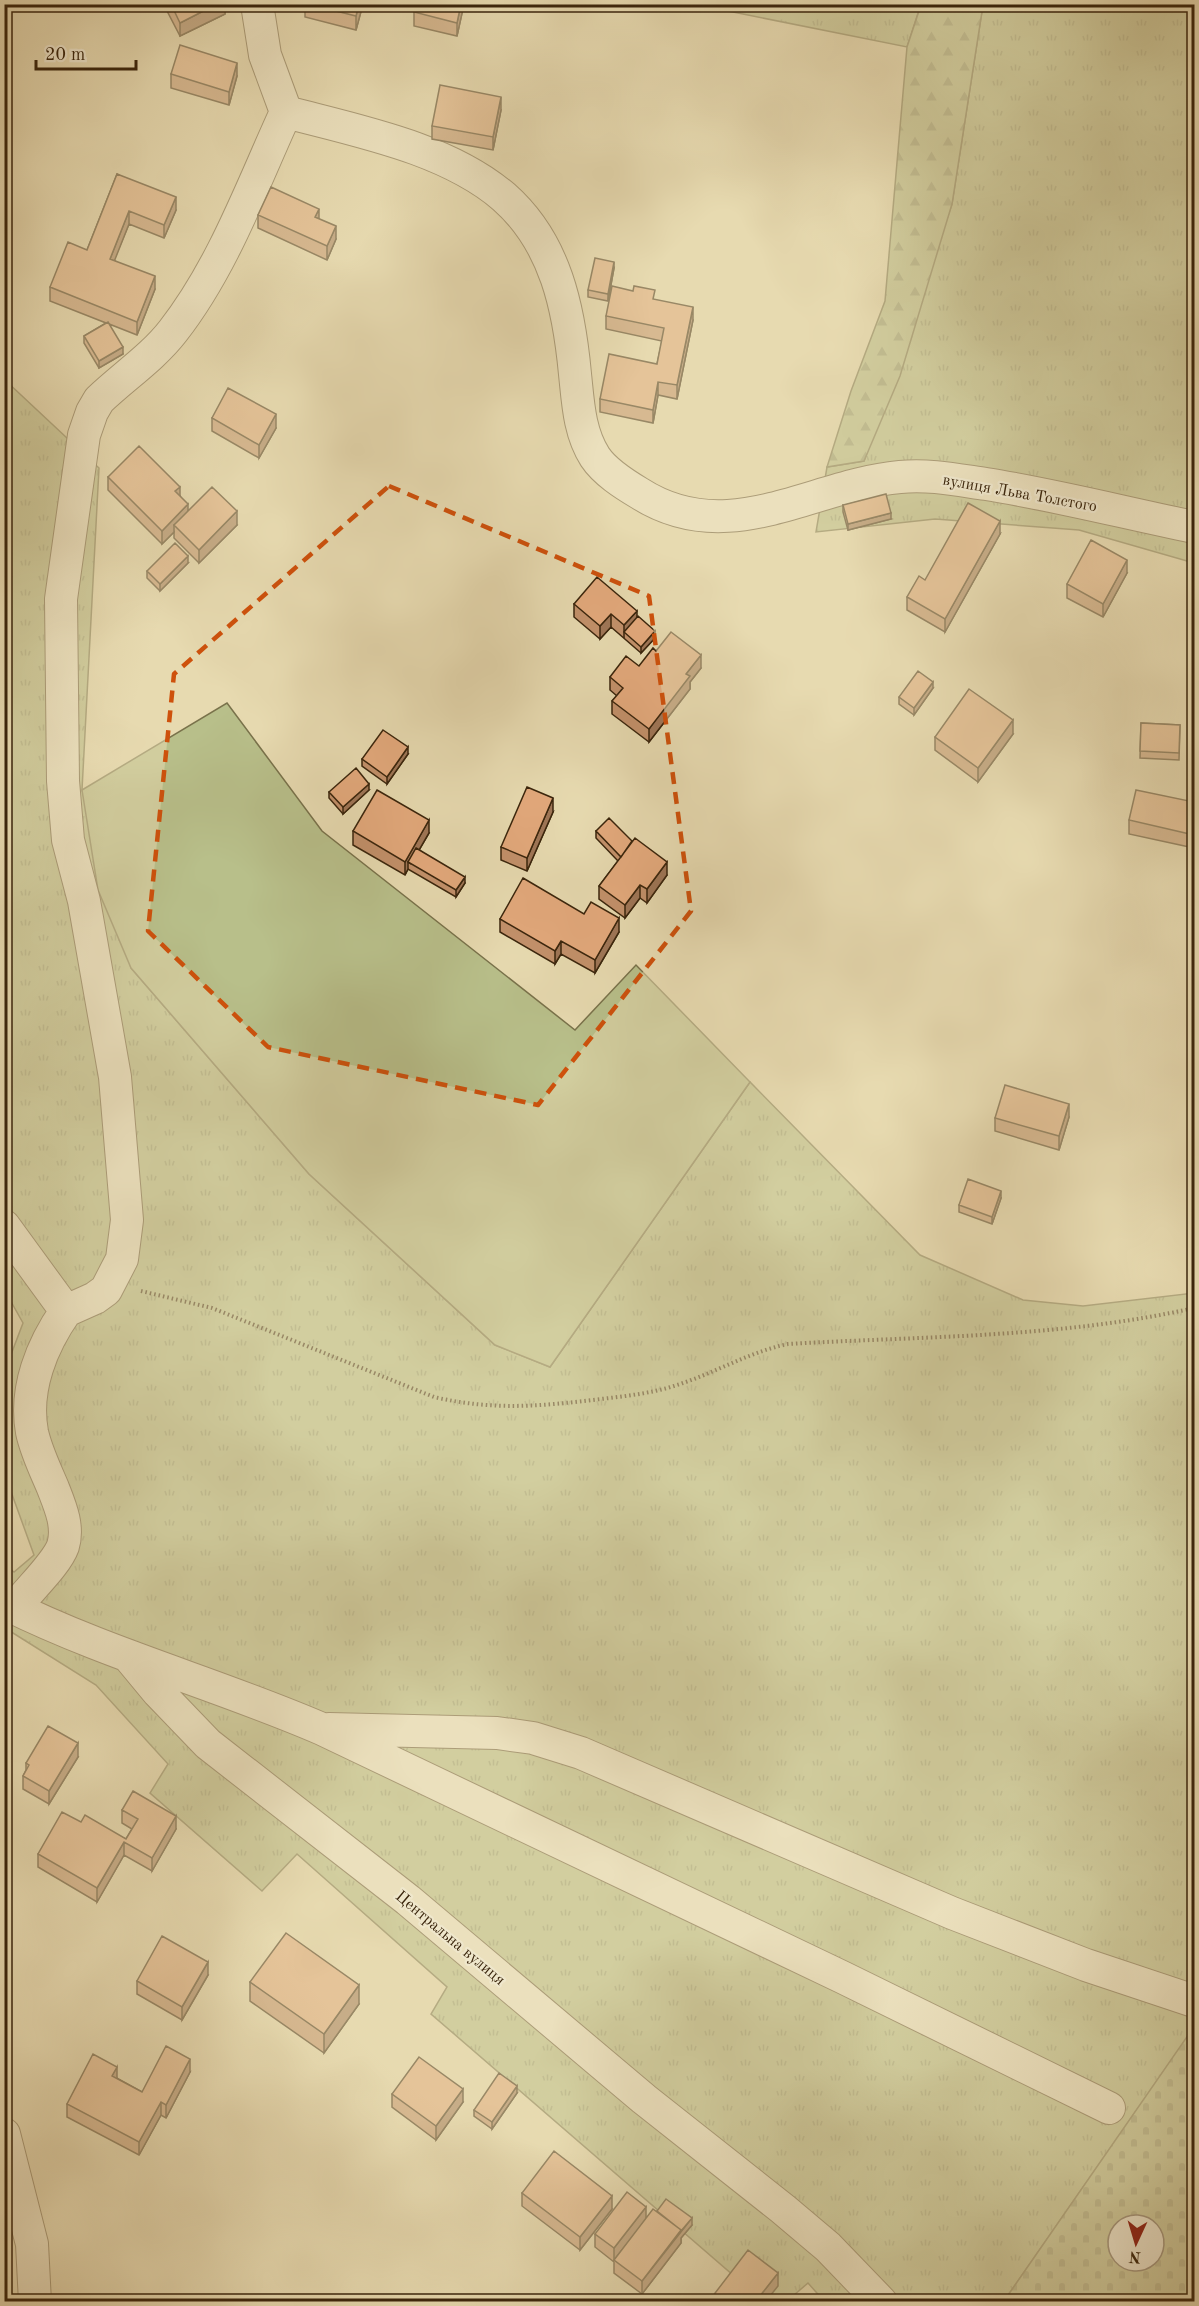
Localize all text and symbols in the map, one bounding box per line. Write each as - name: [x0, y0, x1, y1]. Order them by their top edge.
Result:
- scale bar: [36, 33, 136, 71]
- text: 20 m: [45, 46, 85, 64]
- street label: вулиця Льва Толстого: [941, 473, 1098, 515]
- street label: Центральна вулиця: [392, 1888, 508, 1989]
- north arrow: [1106, 2213, 1166, 2273]
- text: N: [1128, 2248, 1142, 2264]

